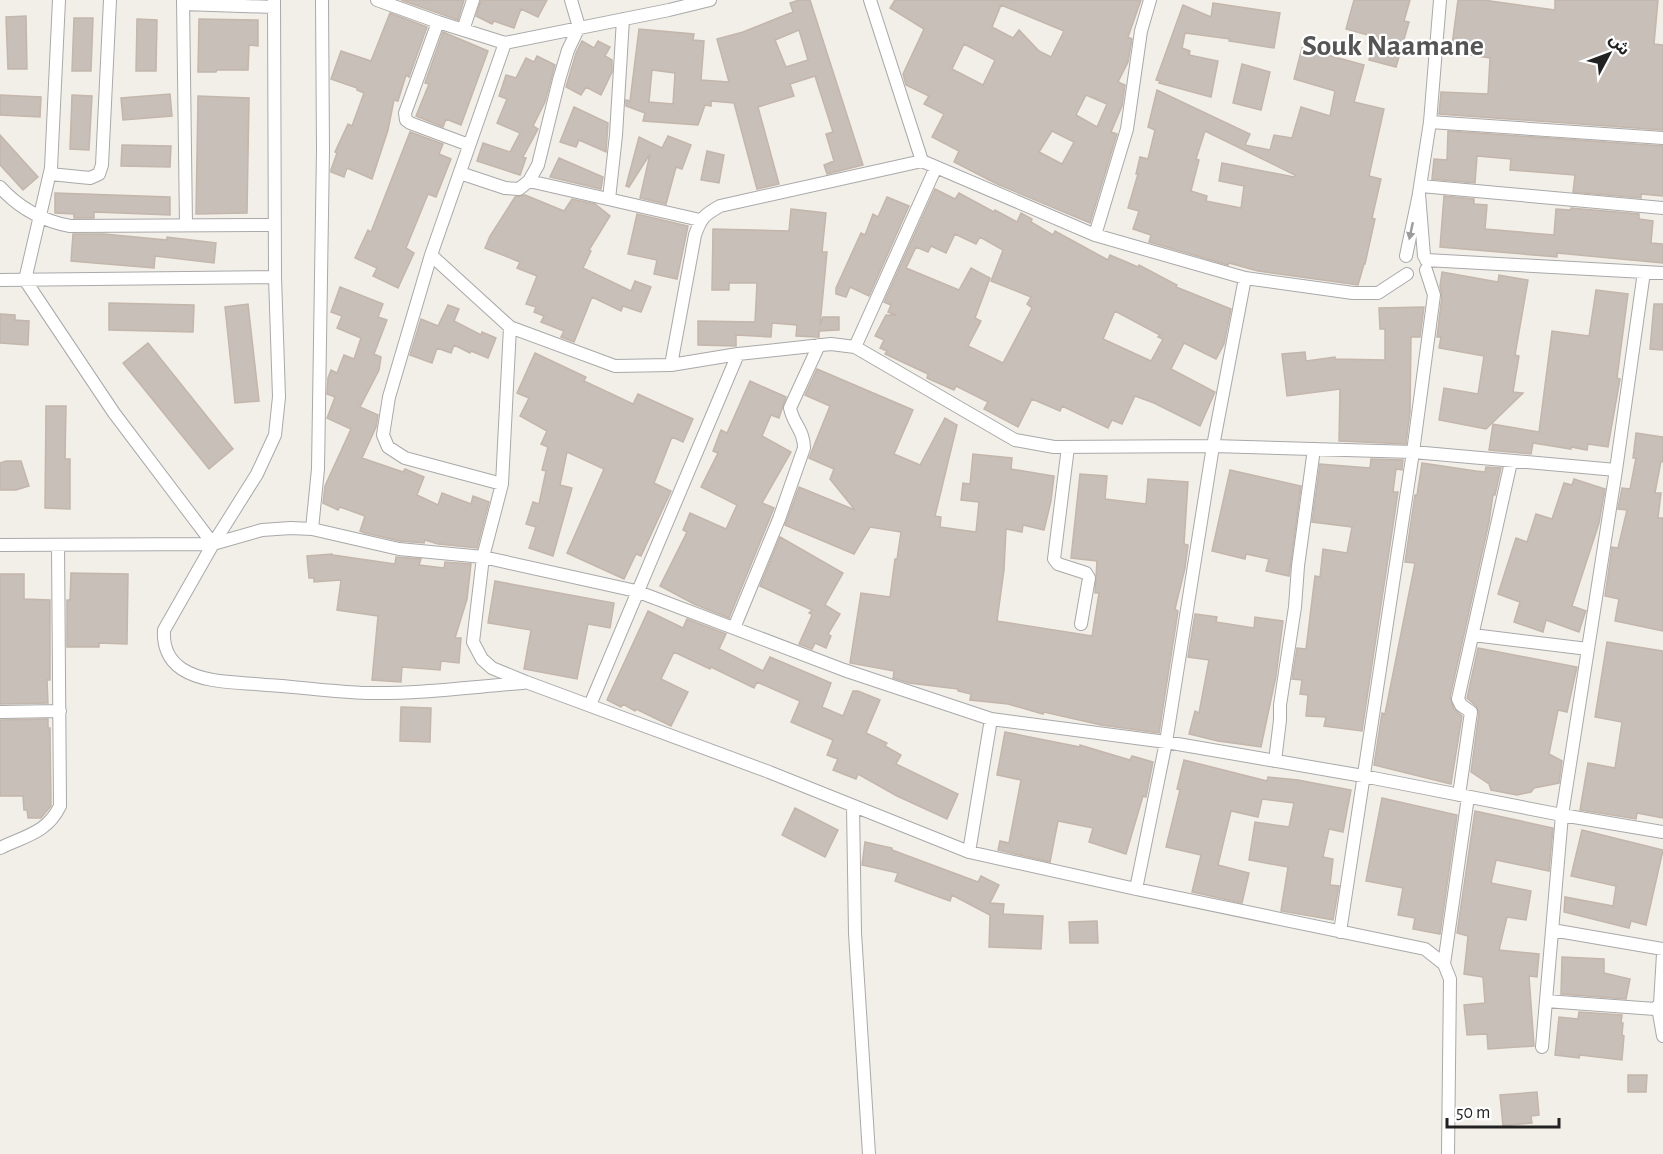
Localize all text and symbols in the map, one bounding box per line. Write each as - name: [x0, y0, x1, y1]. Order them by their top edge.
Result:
- north arrow: [1579, 24, 1639, 84]
- district label: Souk Naamane: [1302, 31, 1484, 61]
- text: ش: [1606, 31, 1633, 59]
- one-way arrow: [1406, 222, 1416, 240]
- scale bar: [1447, 1091, 1560, 1129]
- text: 50 m: [1456, 1104, 1490, 1122]

